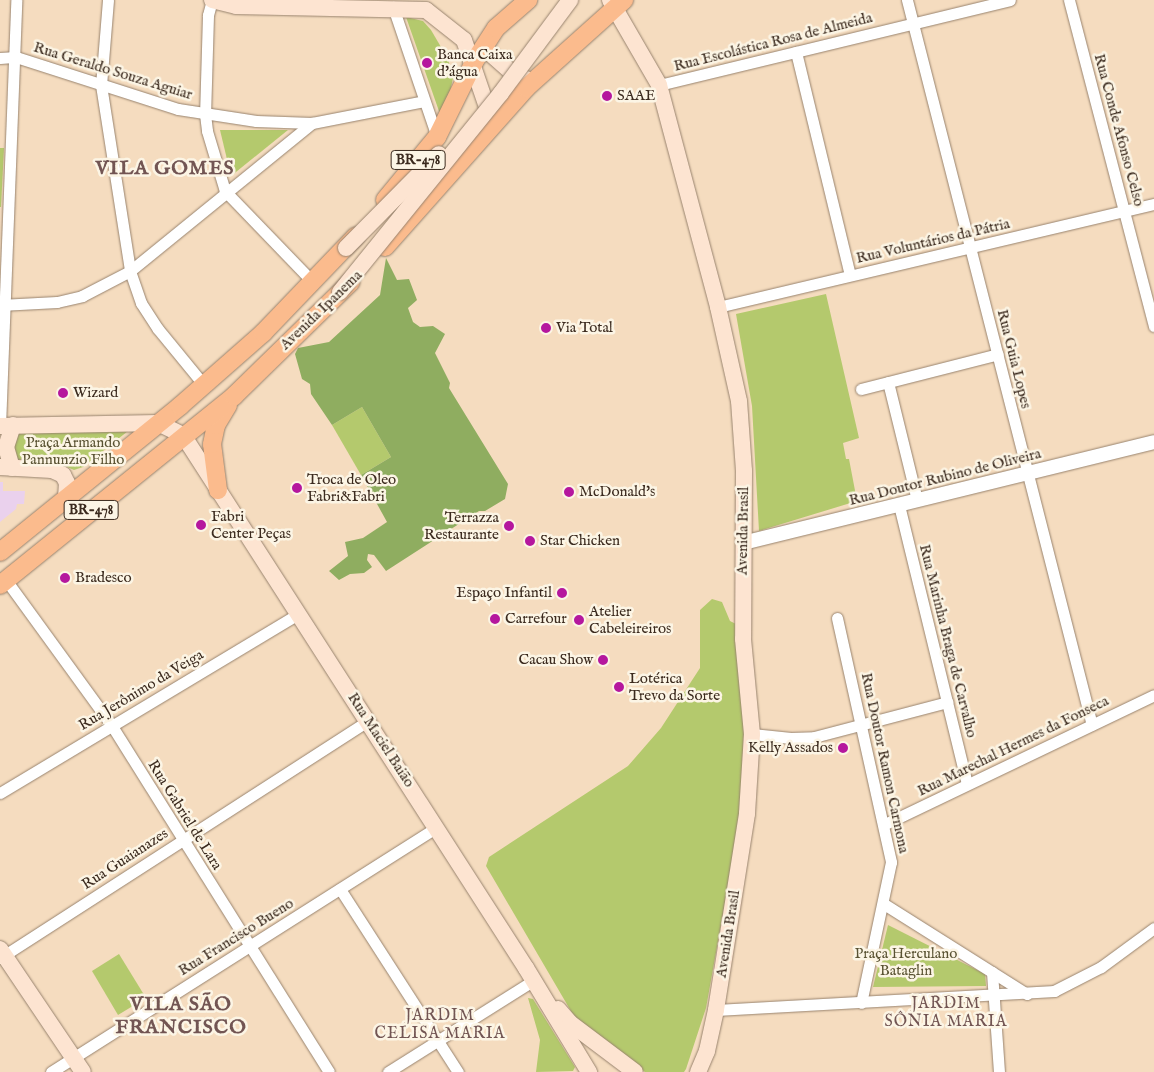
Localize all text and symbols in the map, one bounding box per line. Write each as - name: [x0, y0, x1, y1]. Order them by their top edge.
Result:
- street label: Rua Escolástica Rosa de Almeida: [672, 9, 874, 75]
- street label: Rua Geraldo Souza Aguiar: [31, 38, 195, 104]
- place label: Banca Caixa d'água: [437, 45, 513, 80]
- street label: Rua Conde Afonso Celso: [1090, 52, 1148, 208]
- marker: Banca Caixa d'água: [421, 57, 433, 69]
- place label: SAAE: [617, 87, 655, 105]
- marker: SAAE: [601, 90, 613, 102]
- road number: BR-478: [390, 148, 446, 172]
- district label: VILA GOMES: [94, 156, 236, 180]
- street label: Rua Voluntários da Pátria: [854, 215, 1012, 267]
- street label: Avenida Ipanema: [276, 266, 366, 354]
- street label: Rua Guia Lopes: [993, 308, 1035, 410]
- place label: Via Total: [556, 319, 613, 337]
- marker: Via Total: [540, 322, 552, 334]
- place label: Wizard: [73, 384, 118, 402]
- marker: Wizard: [57, 387, 69, 399]
- park label: Praça Armando Pannunzio Filho: [22, 433, 124, 468]
- street label: Rua Doutor Rubino de Oliveira: [847, 444, 1043, 510]
- place label: Troca de Oleo Fabri&Fabri: [307, 470, 396, 505]
- marker: Troca de Oleo Fabri&Fabri: [291, 482, 303, 494]
- place label: McDonald's: [579, 483, 655, 501]
- marker: McDonald's: [563, 486, 575, 498]
- street label: Avenida Brasil: [733, 487, 753, 575]
- road number: BR-478: [64, 498, 118, 522]
- place label: Fabri Center Peças: [211, 507, 291, 542]
- place label: Terrazza Restaurante: [424, 508, 499, 543]
- marker: Fabri Center Peças: [195, 519, 207, 531]
- marker: Terrazza Restaurante: [503, 520, 515, 532]
- place label: Star Chicken: [540, 532, 620, 550]
- marker: Star Chicken: [524, 535, 536, 547]
- street label: Rua Marinha Braga de Carvalho: [915, 542, 981, 740]
- place label: Bradesco: [75, 569, 132, 587]
- marker: Bradesco: [59, 572, 71, 584]
- place label: Espaço Infantil: [456, 584, 552, 602]
- marker: Espaço Infantil: [556, 587, 568, 599]
- place label: Atelier Cabeleireiros: [589, 602, 671, 637]
- place label: Carrefour: [505, 610, 567, 628]
- marker: Carrefour: [489, 613, 501, 625]
- marker: Atelier Cabeleireiros: [573, 614, 585, 626]
- street label: Rua Jerônimo da Veiga: [75, 646, 207, 734]
- place label: Cacau Show: [518, 651, 593, 669]
- marker: Cacau Show: [597, 654, 609, 666]
- place label: Lotérica Trevo da Sorte: [629, 669, 720, 704]
- street label: Rua Doutor Ramon Carmona: [857, 671, 913, 855]
- marker: Lotérica Trevo da Sorte: [613, 681, 625, 693]
- street label: Rua Maciel Baião: [344, 689, 418, 791]
- street label: Rua Marechal Hermes da Fonseca: [914, 692, 1112, 800]
- place label: Kelly Assados: [748, 739, 833, 757]
- marker: Kelly Assados: [837, 742, 849, 754]
- street label: Rua Gabriel de Lara: [144, 757, 226, 873]
- street label: Rua Guaianazes: [79, 824, 171, 894]
- street label: Avenida Brasil: [712, 889, 744, 979]
- street label: Rua Francisco Bueno: [175, 894, 297, 980]
- park label: Praça Herculano Bataglin: [855, 944, 957, 979]
- district label: VILA SÃO FRANCISCO: [114, 992, 248, 1039]
- district label: JARDIM SÔNIA MARIA: [883, 994, 1009, 1032]
- district label: JARDIM CELISA MARIA: [373, 1006, 507, 1044]

